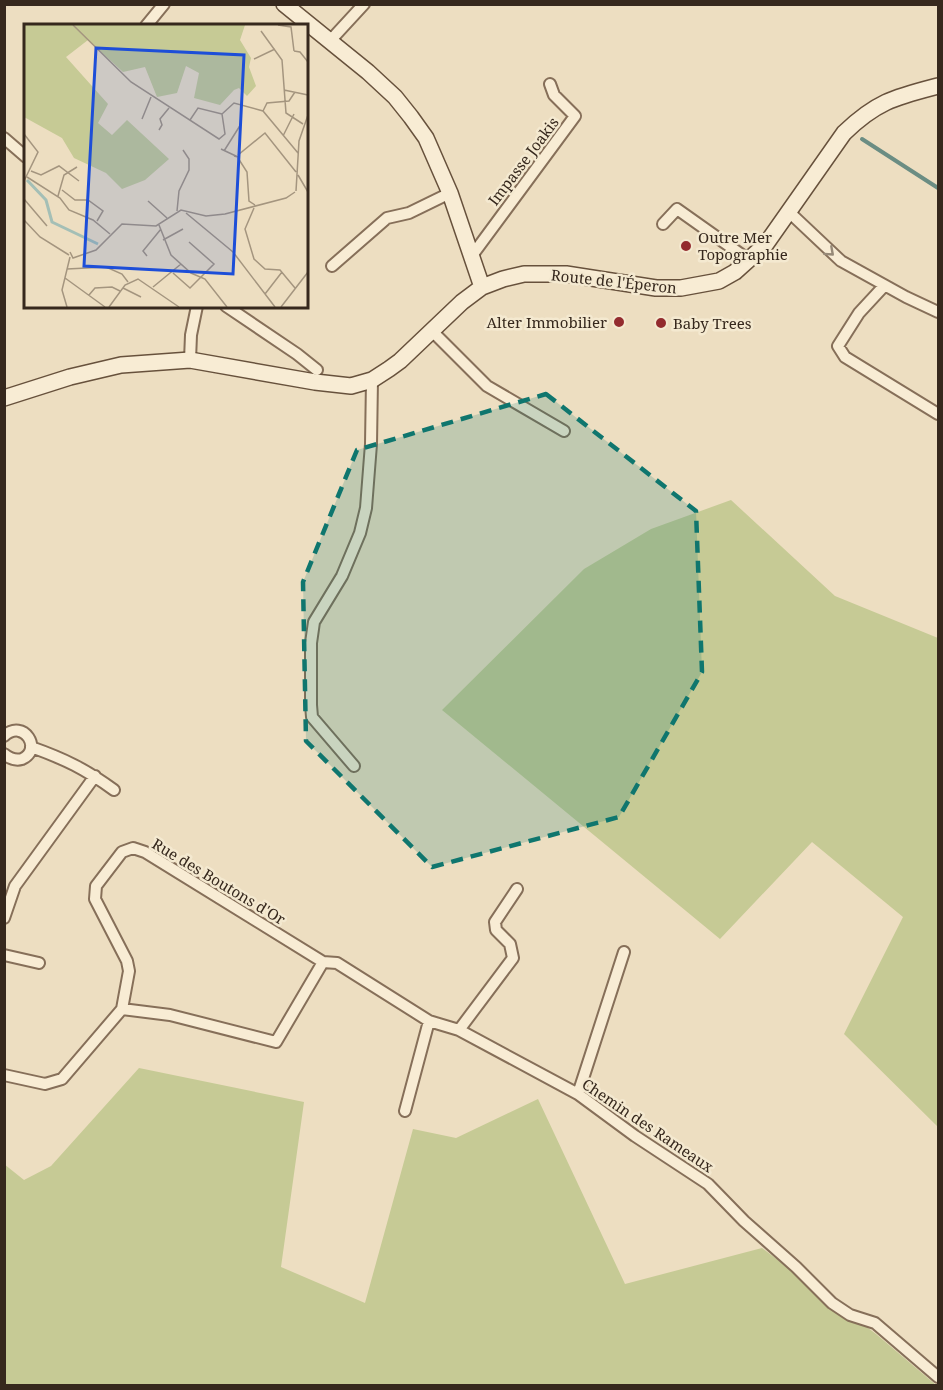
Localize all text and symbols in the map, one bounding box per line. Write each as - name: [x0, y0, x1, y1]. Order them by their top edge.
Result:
- inset map: [24, 24, 308, 308]
- street label: Impasse Joakis: [483, 113, 563, 209]
- place label: Outre Mer Topographie: [698, 227, 788, 264]
- marker: Outre Mer Topographie: [679, 239, 693, 253]
- one-way arrow: [823, 245, 834, 256]
- street label: Route de l'Éperon: [550, 264, 678, 298]
- place label: Alter Immobilier: [486, 312, 607, 332]
- place label: Baby Trees: [673, 313, 752, 333]
- marker: Alter Immobilier: [612, 315, 626, 329]
- marker: Baby Trees: [654, 316, 668, 330]
- street label: Rue des Boutons d'Or: [149, 833, 289, 929]
- street label: Chemin des Rameaux: [578, 1074, 718, 1177]

